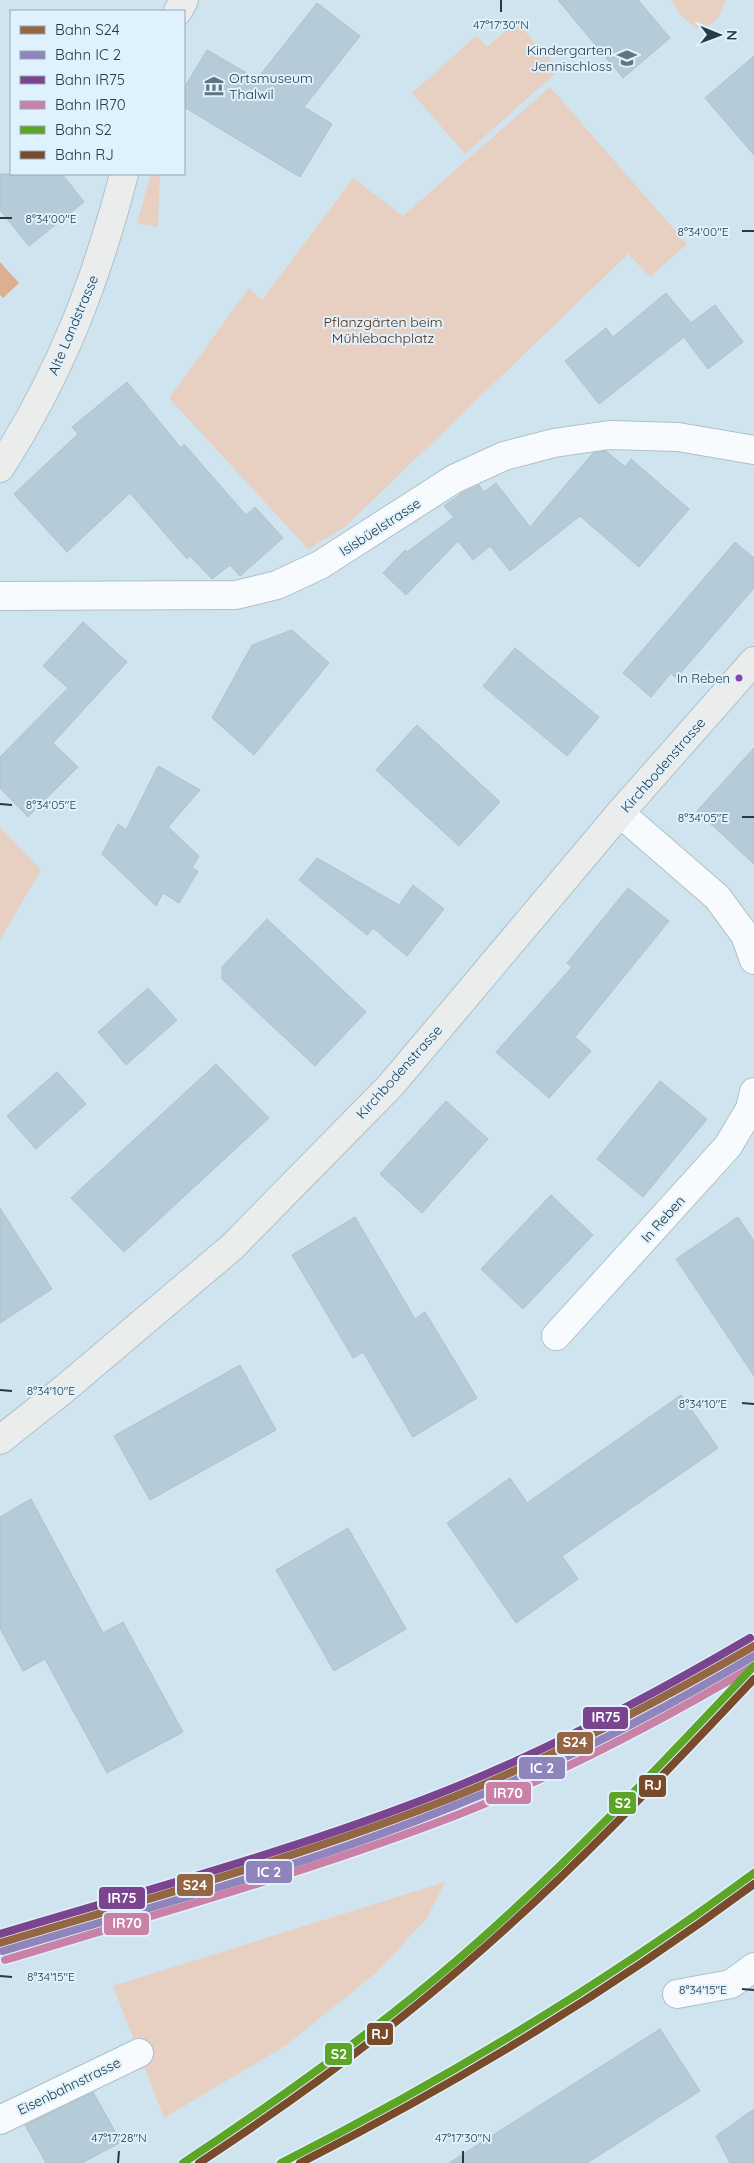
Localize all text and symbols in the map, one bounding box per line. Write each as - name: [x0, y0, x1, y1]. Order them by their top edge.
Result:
- legend: [10, 10, 185, 175]
- north arrow: [694, 10, 744, 60]
- text: 47°17'30"N: [473, 17, 529, 32]
- text: Bahn S24: [55, 20, 120, 39]
- text: N: [723, 30, 741, 41]
- place label: Kindergarten Jennischloss: [527, 41, 612, 75]
- text: Bahn IC 2: [55, 45, 121, 64]
- school or university icon: Kindergarten Jennischloss: [616, 47, 638, 69]
- place label: Ortsmuseum Thalwil: [229, 69, 313, 103]
- text: Bahn IR75: [55, 70, 125, 89]
- museum icon: Ortsmuseum Thalwil: [203, 75, 225, 97]
- text: Bahn IR70: [55, 95, 126, 114]
- text: Bahn S2: [55, 120, 112, 139]
- text: Bahn RJ: [55, 145, 114, 164]
- text: 8°34'00"E: [25, 211, 77, 226]
- text: 8°34'00"E: [677, 224, 729, 239]
- street label: Alte Landstrasse: [44, 272, 102, 378]
- park label: Pflanzgärten beim Mühlebachplatz: [323, 313, 443, 347]
- street label: Isisbüelstrasse: [336, 494, 424, 560]
- place label: In Reben: [677, 670, 730, 686]
- marker: In Reben: [734, 673, 744, 683]
- street label: Kirchbodenstrasse: [617, 714, 709, 816]
- text: 8°34'05"E: [26, 797, 76, 812]
- text: 8°34'05"E: [678, 810, 728, 825]
- street label: Kirchbodenstrasse: [352, 1021, 446, 1123]
- street label: In Reben: [637, 1192, 689, 1246]
- text: 8°34'10"E: [27, 1383, 75, 1398]
- text: 8°34'10"E: [679, 1396, 727, 1411]
- line badge: IR75: [582, 1706, 629, 1730]
- text: IR75: [591, 1708, 621, 1726]
- line badge: S24: [556, 1731, 594, 1755]
- text: S24: [563, 1733, 587, 1751]
- line badge: IC 2: [518, 1756, 566, 1780]
- text: IC 2: [530, 1759, 554, 1777]
- line badge: RJ: [638, 1774, 667, 1798]
- text: RJ: [644, 1776, 662, 1794]
- line badge: IR70: [485, 1781, 532, 1805]
- text: IR70: [493, 1784, 523, 1802]
- line badge: S2: [608, 1791, 637, 1815]
- text: S2: [615, 1794, 631, 1812]
- line badge: IC 2: [245, 1860, 293, 1884]
- text: IC 2: [257, 1863, 281, 1881]
- line badge: S24: [176, 1873, 214, 1897]
- text: S24: [183, 1876, 207, 1894]
- line badge: IR75: [98, 1886, 146, 1910]
- text: IR75: [107, 1889, 137, 1907]
- line badge: IR70: [103, 1912, 150, 1936]
- text: IR70: [112, 1914, 142, 1932]
- text: 8°34'15"E: [27, 1969, 75, 1984]
- text: 8°34'15"E: [679, 1982, 727, 1997]
- line badge: RJ: [366, 2022, 394, 2046]
- text: RJ: [371, 2025, 389, 2043]
- line badge: S2: [324, 2042, 353, 2066]
- text: S2: [331, 2045, 347, 2063]
- street label: Eisenbahnstrasse: [14, 2053, 124, 2119]
- text: 47°17'28"N: [91, 2130, 147, 2145]
- text: 47°17'30"N: [435, 2130, 491, 2145]

